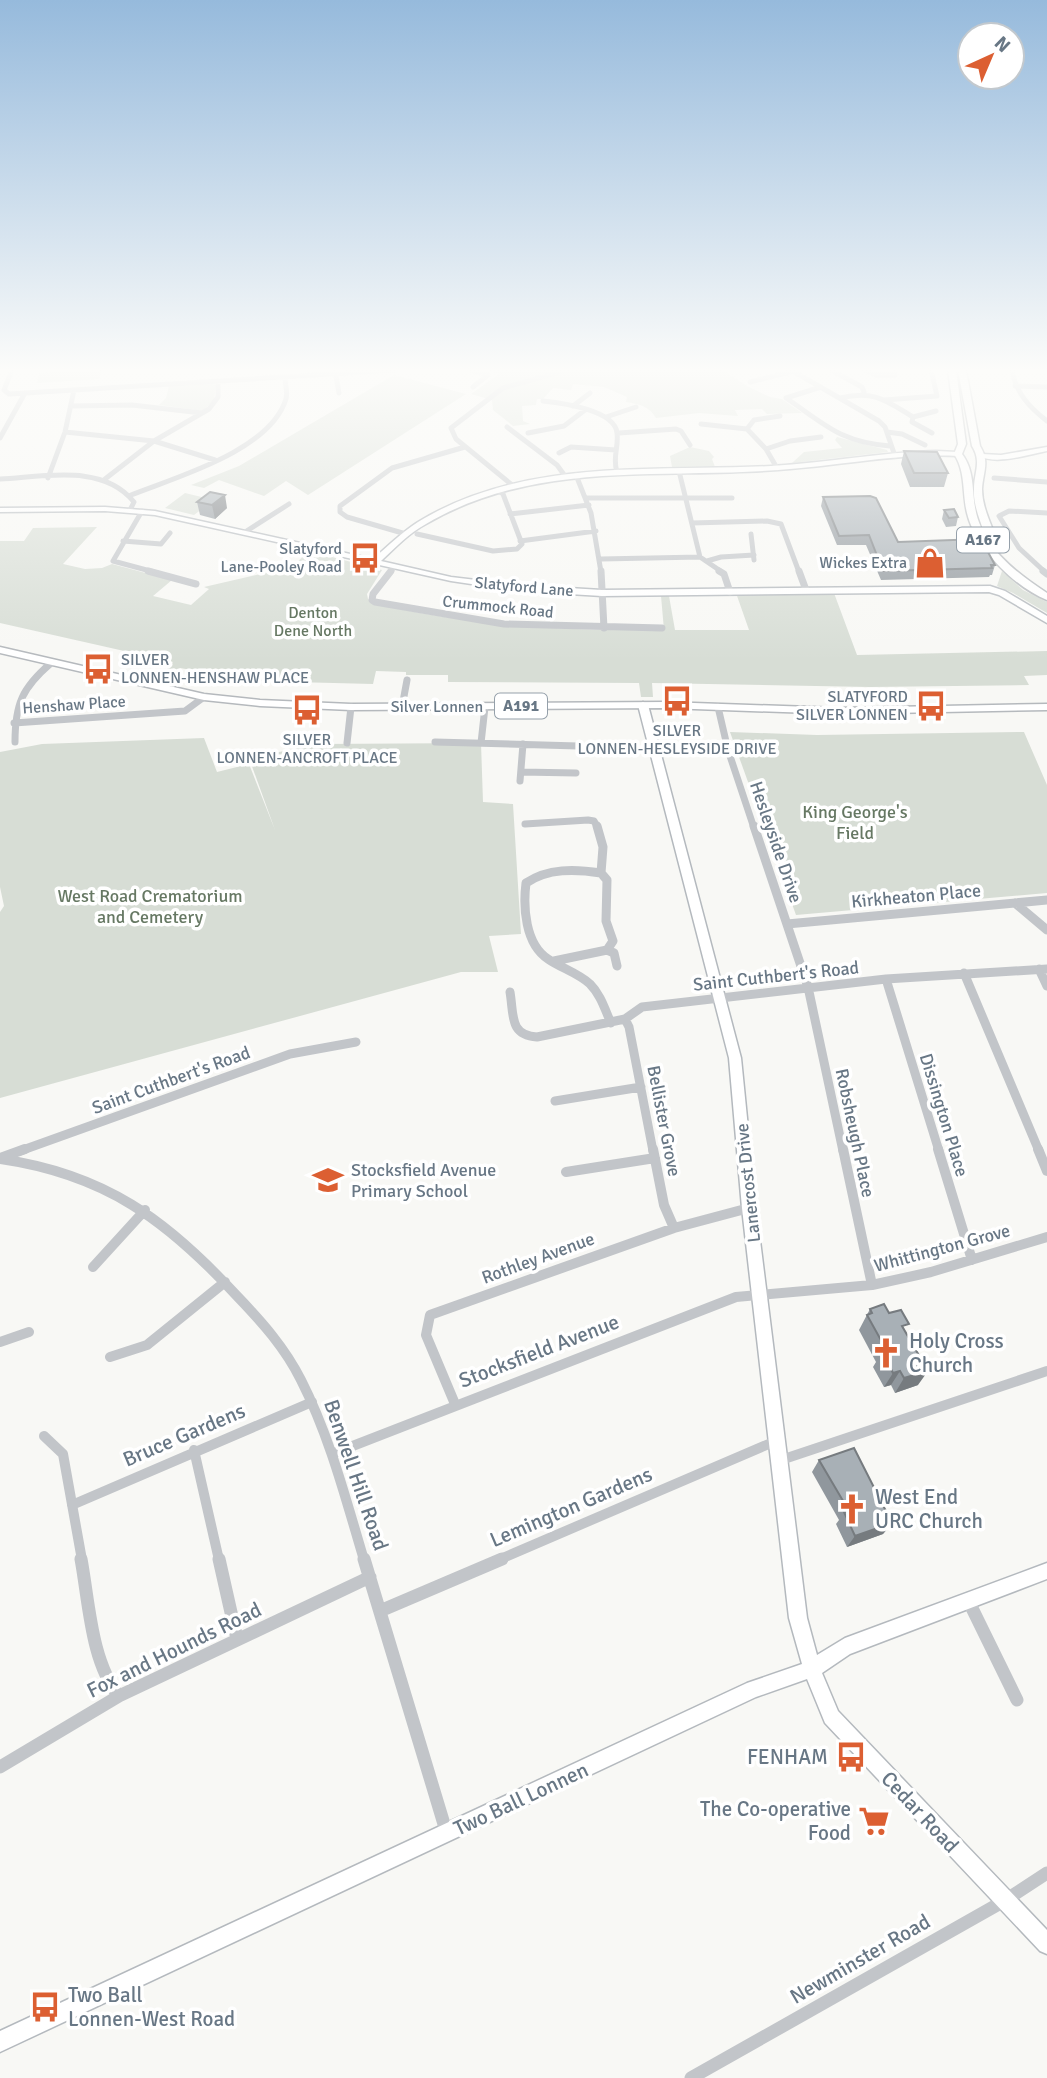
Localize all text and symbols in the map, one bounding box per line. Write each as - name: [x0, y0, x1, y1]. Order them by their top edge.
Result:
- north arrow: [956, 21, 1026, 91]
- text: N: [989, 31, 1015, 58]
- road number: A167: [957, 527, 1009, 552]
- place label: Slatyford Lane-Pooley Road: [220, 539, 342, 577]
- bus stop icon: Slatyford Lane-Pooley Road: [348, 541, 382, 575]
- shop icon: Wickes Extra: [913, 546, 947, 580]
- place label: Wickes Extra: [819, 553, 907, 573]
- street label: Slatyford Lane: [474, 573, 574, 601]
- street label: Crummock Road: [442, 591, 554, 623]
- park label: Denton Dene North: [274, 603, 352, 641]
- place label: SILVER LONNEN-HENSHAW PLACE: [121, 650, 309, 688]
- bus stop icon: SILVER LONNEN-HENSHAW PLACE: [81, 652, 115, 686]
- bus stop icon: SILVER LONNEN-HESLEYSIDE DRIVE: [660, 684, 694, 718]
- place label: SLATYFORD SILVER LONNEN: [796, 687, 908, 725]
- bus stop icon: SLATYFORD SILVER LONNEN: [914, 689, 948, 723]
- street label: Henshaw Place: [22, 691, 126, 719]
- bus stop icon: SILVER LONNEN-ANCROFT PLACE: [290, 693, 324, 727]
- road number: A191: [495, 694, 547, 719]
- street label: Silver Lonnen: [391, 697, 483, 717]
- place label: SILVER LONNEN-HESLEYSIDE DRIVE: [578, 721, 776, 759]
- place label: SILVER LONNEN-ANCROFT PLACE: [216, 730, 398, 768]
- street label: Hesleyside Drive: [745, 778, 807, 906]
- park label: King George's Field: [802, 801, 908, 844]
- street label: Kirkheaton Place: [850, 879, 982, 913]
- park label: West Road Crematorium and Cemetery: [57, 885, 243, 928]
- street label: Saint Cuthbert's Road: [692, 956, 860, 996]
- street label: Saint Cuthbert's Road: [89, 1041, 253, 1119]
- street label: Dissington Place: [915, 1051, 973, 1179]
- street label: Bellister Grove: [642, 1064, 686, 1178]
- street label: Robsheugh Place: [831, 1067, 879, 1199]
- street label: Lanercost Drive: [731, 1122, 765, 1244]
- place label: Stocksfield Avenue Primary School: [351, 1159, 496, 1202]
- school or university icon: Stocksfield Avenue Primary School: [311, 1163, 345, 1197]
- street label: Whittington Grove: [871, 1219, 1013, 1277]
- street label: Rothley Avenue: [479, 1227, 597, 1289]
- street label: Stocksfield Avenue: [455, 1308, 623, 1394]
- place label: Holy Cross Church: [909, 1328, 1004, 1378]
- church icon: Holy Cross Church: [869, 1336, 903, 1370]
- street label: Benwell Hill Road: [318, 1396, 394, 1554]
- street label: Bruce Gardens: [119, 1398, 249, 1472]
- street label: Lemington Gardens: [486, 1461, 656, 1553]
- place label: West End URC Church: [875, 1484, 983, 1534]
- church icon: West End URC Church: [835, 1492, 869, 1526]
- street label: Fox and Hounds Road: [82, 1596, 266, 1704]
- bus stop icon: FENHAM: [834, 1740, 868, 1774]
- place label: FENHAM: [747, 1744, 828, 1770]
- street label: Two Ball Lonnen: [450, 1756, 592, 1842]
- street label: Cedar Road: [876, 1766, 964, 1858]
- place label: The Co-operative Food: [700, 1796, 851, 1846]
- supermarket icon: The Co-operative Food: [857, 1804, 891, 1838]
- street label: Newminster Road: [785, 1908, 935, 2010]
- place label: Two Ball Lonnen-West Road: [68, 1982, 235, 2032]
- bus stop icon: Two Ball Lonnen-West Road: [28, 1990, 62, 2024]

